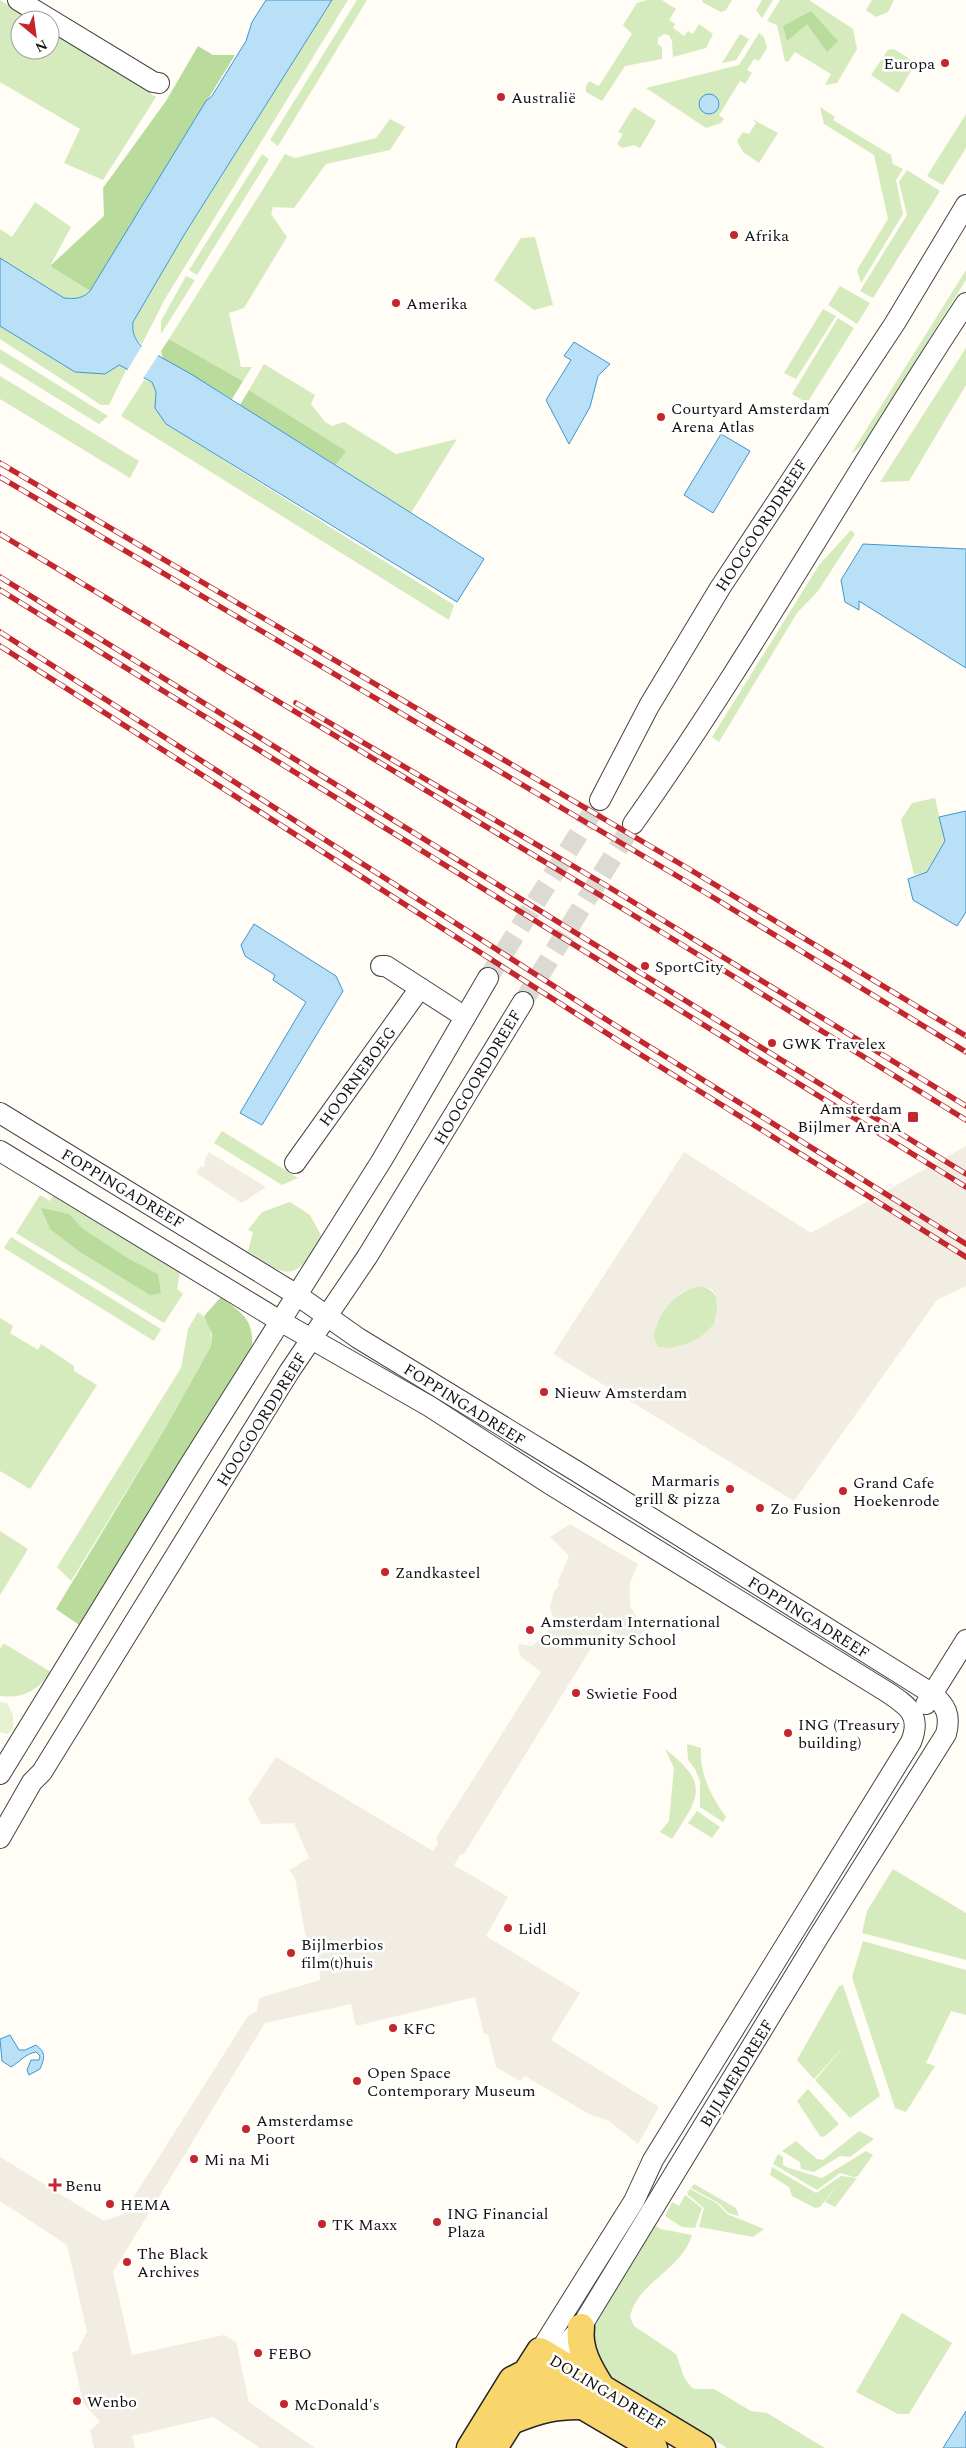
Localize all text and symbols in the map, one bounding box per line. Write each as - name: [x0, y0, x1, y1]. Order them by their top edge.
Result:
- north arrow: [10, 10, 60, 60]
- text: N: [31, 34, 51, 58]
- place label: Europa: [884, 52, 935, 76]
- marker: Europa: [939, 57, 951, 69]
- place label: Australië: [511, 86, 576, 110]
- marker: Australië: [495, 91, 507, 103]
- place label: Afrika: [744, 224, 789, 248]
- marker: Afrika: [728, 229, 740, 241]
- place label: Amerika: [406, 292, 468, 316]
- marker: Amerika: [390, 297, 402, 309]
- place label: Courtyard Amsterdam Arena Atlas: [671, 397, 830, 439]
- marker: Courtyard Amsterdam Arena Atlas: [655, 411, 667, 423]
- street label: HOOGOORDDREEF: [710, 454, 814, 597]
- place label: SportCity: [655, 955, 725, 979]
- marker: SportCity: [639, 960, 651, 972]
- street label: HOOGOORDDREEF: [428, 1005, 528, 1150]
- street label: HOORNEBOEG: [313, 1021, 402, 1132]
- place label: GWK Travelex: [782, 1032, 886, 1056]
- marker: GWK Travelex: [766, 1037, 778, 1049]
- place label: Amsterdam Bijlmer ArenA: [797, 1097, 902, 1139]
- marker: Amsterdam Bijlmer ArenA: [906, 1110, 920, 1124]
- street label: FOPPINGADREEF: [56, 1143, 189, 1235]
- street label: HOOGOORDDREEF: [211, 1348, 313, 1491]
- street label: FOPPINGADREEF: [399, 1358, 530, 1452]
- place label: Nieuw Amsterdam: [554, 1381, 688, 1405]
- marker: Nieuw Amsterdam: [538, 1386, 550, 1398]
- place label: Marmaris grill & pizza: [634, 1469, 720, 1511]
- place label: Grand Cafe Hoekenrode: [853, 1471, 940, 1513]
- marker: Marmaris grill & pizza: [724, 1483, 736, 1495]
- marker: Grand Cafe Hoekenrode: [837, 1485, 849, 1497]
- place label: Zo Fusion: [770, 1497, 841, 1521]
- marker: Zo Fusion: [754, 1502, 766, 1514]
- place label: Zandkasteel: [395, 1561, 481, 1585]
- marker: Zandkasteel: [379, 1566, 391, 1578]
- street label: FOPPINGADREEF: [743, 1571, 874, 1665]
- place label: Amsterdam International Community School: [540, 1610, 720, 1652]
- marker: Amsterdam International Community School: [524, 1624, 536, 1636]
- place label: Swietie Food: [586, 1682, 678, 1706]
- marker: Swietie Food: [570, 1687, 582, 1699]
- place label: ING (Treasury building): [798, 1713, 901, 1755]
- marker: ING (Treasury building): [782, 1727, 794, 1739]
- place label: Lidl: [518, 1917, 547, 1941]
- marker: Lidl: [502, 1922, 514, 1934]
- place label: Bijlmerbios film(t)huis: [301, 1933, 384, 1975]
- marker: Bijlmerbios film(t)huis: [285, 1947, 297, 1959]
- street label: BIJLMERDREEF: [694, 2015, 780, 2132]
- place label: KFC: [403, 2017, 436, 2041]
- marker: KFC: [387, 2022, 399, 2034]
- place label: Open Space Contemporary Museum: [367, 2061, 536, 2103]
- marker: Open Space Contemporary Museum: [351, 2075, 363, 2087]
- place label: Amsterdamse Poort: [256, 2109, 353, 2151]
- marker: Amsterdamse Poort: [240, 2123, 252, 2135]
- place label: Mi na Mi: [204, 2148, 270, 2172]
- marker: Mi na Mi: [188, 2153, 200, 2165]
- place label: Benu: [65, 2174, 102, 2198]
- marker: Benu: [49, 2179, 61, 2191]
- place label: HEMA: [120, 2193, 171, 2217]
- marker: HEMA: [104, 2198, 116, 2210]
- place label: ING Financial Plaza: [447, 2202, 548, 2244]
- place label: TK Maxx: [332, 2213, 397, 2237]
- marker: ING Financial Plaza: [431, 2216, 443, 2228]
- marker: TK Maxx: [316, 2218, 328, 2230]
- place label: The Black Archives: [137, 2242, 208, 2284]
- marker: The Black Archives: [121, 2256, 133, 2268]
- place label: FEBO: [268, 2342, 312, 2366]
- marker: FEBO: [252, 2347, 264, 2359]
- street label: DOLINGADREEF: [545, 2349, 670, 2437]
- place label: Wenbo: [87, 2390, 137, 2414]
- place label: McDonald's: [294, 2393, 380, 2417]
- marker: Wenbo: [71, 2395, 83, 2407]
- marker: McDonald's: [278, 2398, 290, 2410]

